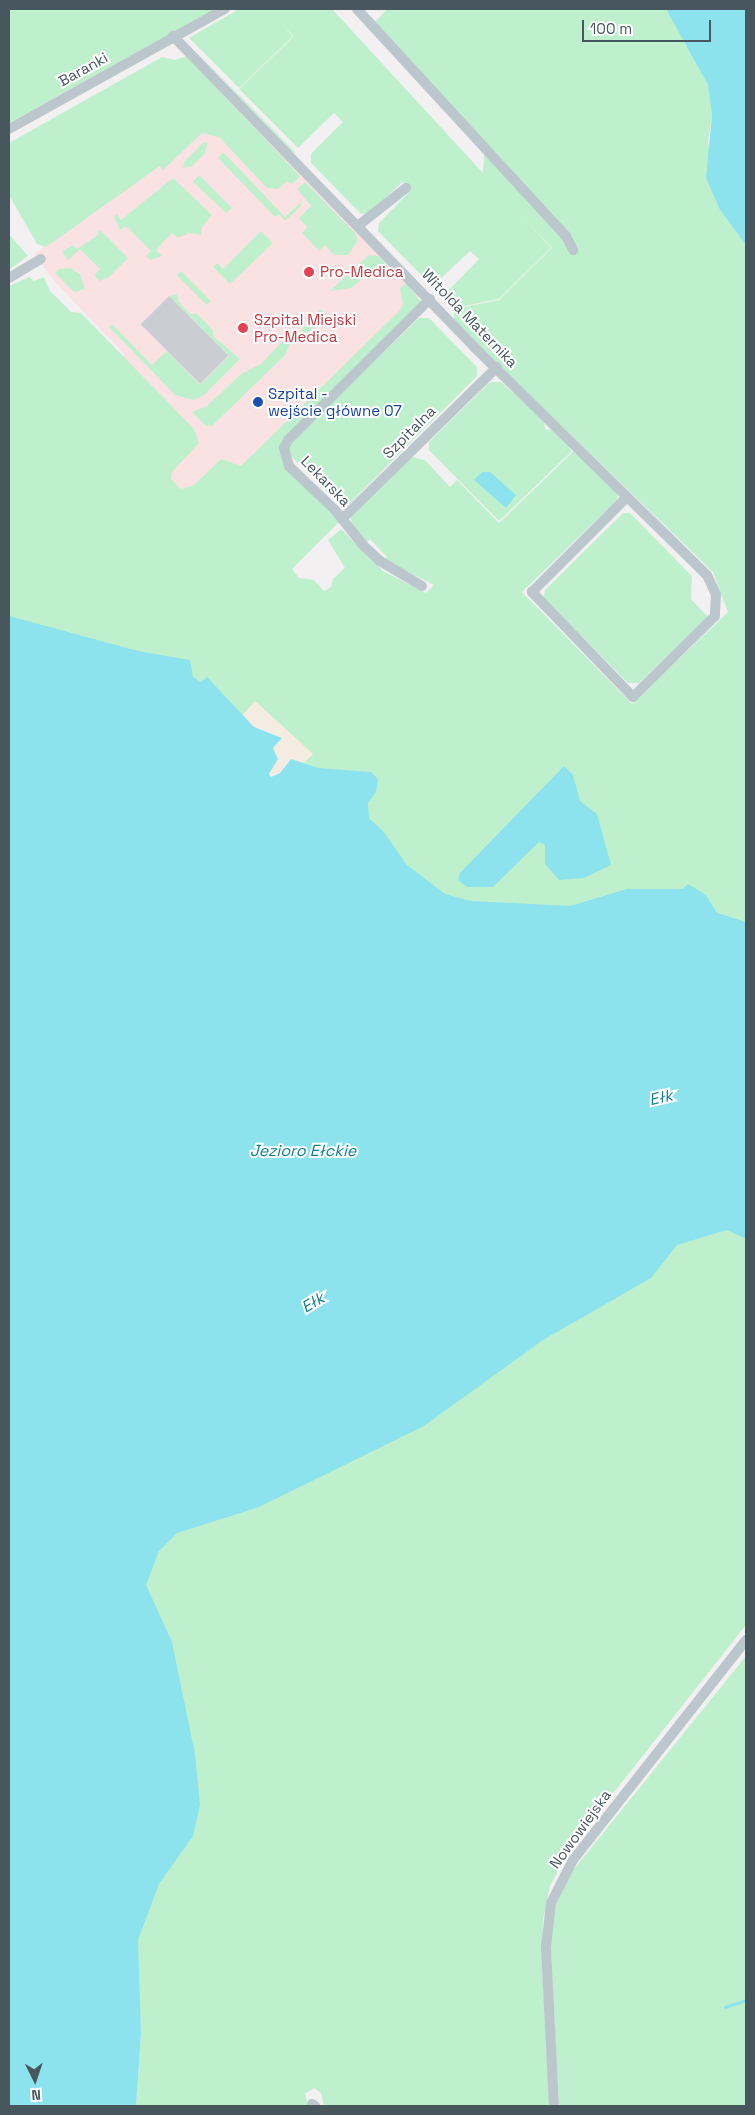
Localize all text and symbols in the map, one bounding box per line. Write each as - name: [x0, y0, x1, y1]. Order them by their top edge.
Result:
- scale bar: [585, 10, 714, 42]
- text: 100 m: [590, 19, 632, 38]
- street label: Baranki: [55, 48, 111, 90]
- place label: Pro-Medica: [320, 263, 403, 281]
- marker: Pro-Medica: [302, 265, 316, 279]
- street label: Witolda Maternika: [418, 265, 522, 371]
- place label: Szpital Miejski Pro-Medica: [254, 310, 356, 345]
- marker: Szpital Miejski Pro-Medica: [236, 321, 250, 335]
- place label: Szpital - wejście główne 07: [268, 384, 402, 419]
- marker: Szpital - wejście główne 07: [252, 396, 264, 408]
- street label: Szpitalna: [379, 402, 439, 462]
- street label: Lekarska: [297, 452, 355, 510]
- water label: Ełk: [647, 1086, 675, 1110]
- water label: Jezioro Ełckie: [250, 1141, 356, 1161]
- water label: Ełk: [298, 1289, 328, 1317]
- street label: Nowowiejska: [545, 1786, 615, 1872]
- north arrow: [10, 2055, 60, 2105]
- text: N: [31, 2086, 41, 2104]

